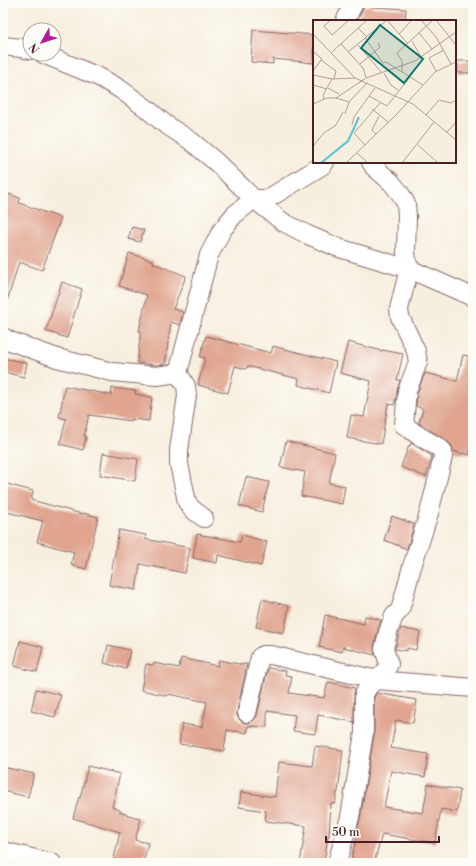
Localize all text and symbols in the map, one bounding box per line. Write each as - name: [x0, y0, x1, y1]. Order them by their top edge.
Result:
- inset map: [313, 20, 456, 163]
- north arrow: [22, 22, 62, 62]
- text: N: [27, 40, 43, 55]
- scale bar: [326, 818, 439, 844]
- text: 50 m: [332, 825, 360, 840]

